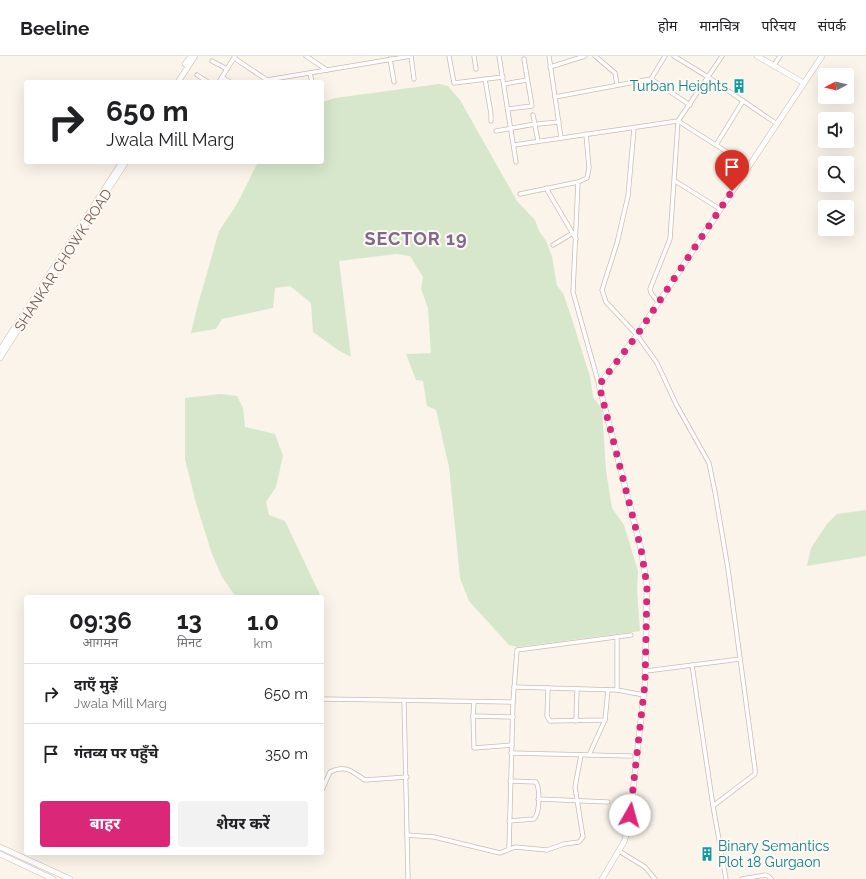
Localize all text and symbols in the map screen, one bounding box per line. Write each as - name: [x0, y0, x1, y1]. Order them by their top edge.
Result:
- text: Beeline: [20, 17, 89, 39]
- text: होम: [658, 18, 677, 34]
- text: मानचित्र: [699, 18, 740, 34]
- text: परिचय: [762, 18, 796, 34]
- text: संपर्क: [818, 18, 846, 34]
- north arrow: [818, 68, 854, 104]
- map controls: [818, 68, 854, 236]
- place label: Turban Heights: [630, 78, 728, 94]
- building icon: Turban Heights: [731, 78, 747, 94]
- text: 650 m: [106, 95, 189, 128]
- icon: right: [40, 96, 92, 148]
- button: sound: [818, 112, 854, 148]
- text: Jwala Mill Marg: [106, 129, 234, 150]
- pin: [715, 150, 749, 191]
- icon: arrive: [721, 156, 743, 178]
- button: search: [818, 156, 854, 192]
- street label: SHANKAR CHOWK ROAD: [11, 186, 115, 334]
- button: layers: [818, 200, 854, 236]
- district label: SECTOR 19: [364, 228, 468, 249]
- text: 09:36: [69, 606, 132, 635]
- text: 13: [177, 606, 202, 635]
- text: 1.0: [247, 607, 279, 636]
- text: आगमन: [83, 635, 118, 650]
- text: मिनट: [177, 635, 202, 650]
- text: km: [254, 636, 272, 651]
- text: दाएँ मुड़ें: [74, 676, 118, 694]
- icon: right: [40, 683, 62, 705]
- text: 650 m: [264, 685, 308, 703]
- text: Jwala Mill Marg: [74, 696, 167, 711]
- icon: arrive: [40, 743, 62, 765]
- text: गंतव्य पर पहुँचे: [74, 744, 158, 762]
- text: 350 m: [265, 745, 308, 763]
- position arrow: [609, 794, 651, 836]
- button: बाहर: [40, 801, 170, 847]
- button: शेयर करें: [178, 801, 308, 847]
- place label: Binary Semantics Plot 18 Gurgaon: [718, 838, 830, 870]
- building icon: Binary Semantics Plot 18 Gurgaon: [699, 846, 715, 862]

